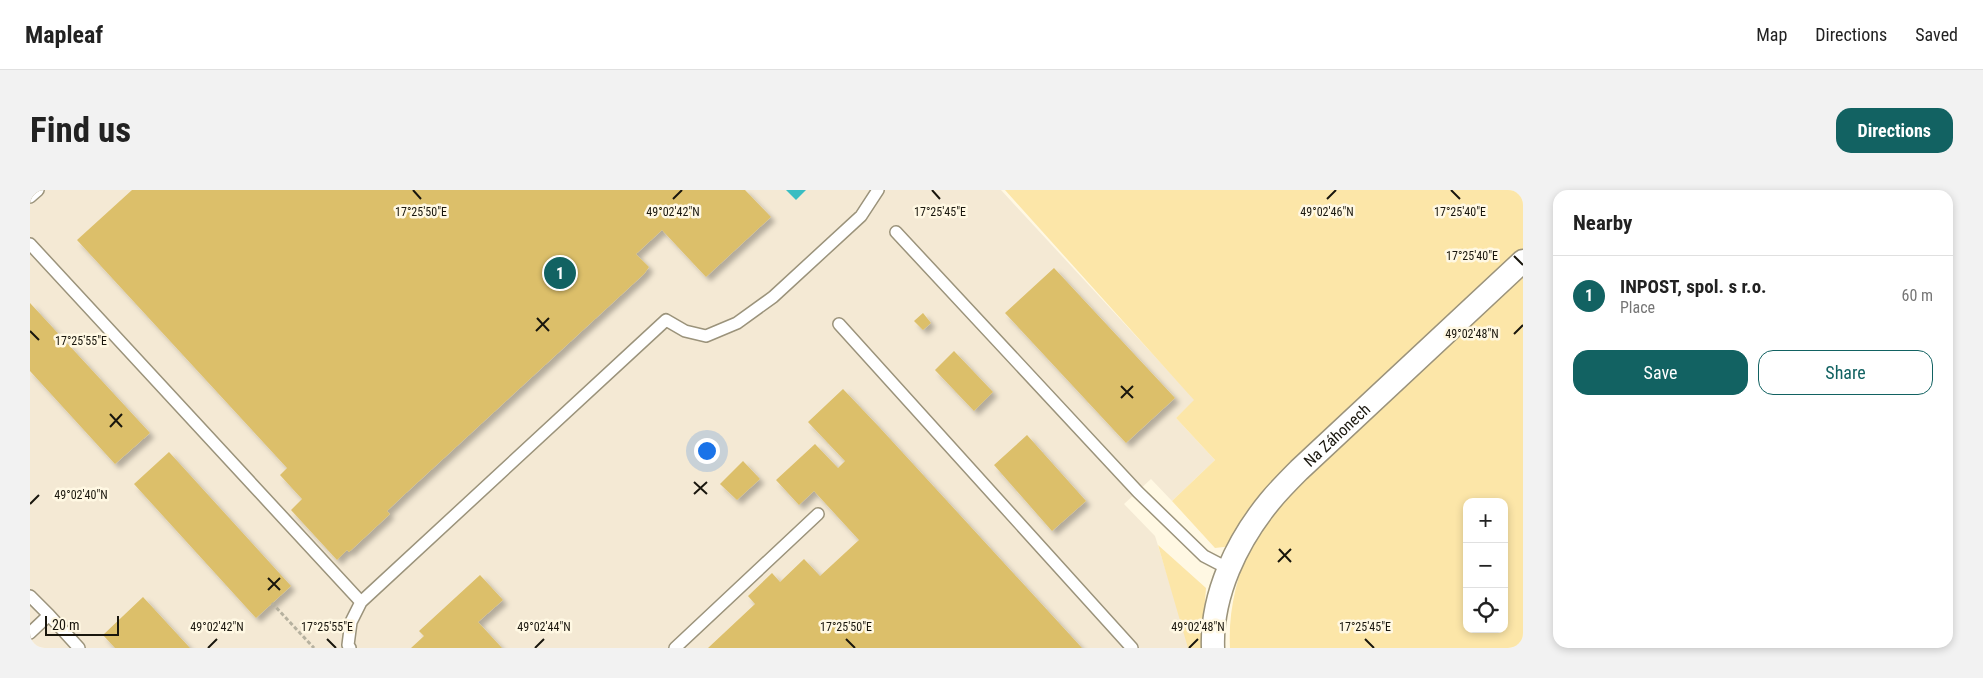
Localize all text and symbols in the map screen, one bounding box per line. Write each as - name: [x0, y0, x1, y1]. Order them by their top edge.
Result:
- text: Mapleaf: [25, 21, 103, 49]
- text: Map: [1756, 24, 1787, 45]
- text: Directions: [1815, 24, 1887, 45]
- text: Saved: [1915, 24, 1958, 45]
- button: Directions: [1836, 108, 1953, 153]
- text: Find us: [30, 110, 131, 151]
- text: 17°25'50"E: [395, 205, 447, 219]
- text: 49°02'42"N: [646, 205, 700, 219]
- text: 17°25'45"E: [914, 205, 966, 219]
- text: 49°02'46"N: [1300, 205, 1354, 219]
- text: 17°25'40"E: [1434, 205, 1486, 219]
- text: Nearby: [1573, 211, 1632, 235]
- text: 17°25'40"E: [1446, 249, 1498, 263]
- pin: 1: [544, 254, 576, 292]
- text: INPOST, spol. s r.o.: [1620, 275, 1767, 298]
- text: 1: [1585, 286, 1593, 305]
- text: 60 m: [1901, 286, 1933, 305]
- text: Place: [1620, 298, 1655, 317]
- text: 49°02'48"N: [1445, 327, 1499, 341]
- text: 17°25'55"E: [55, 334, 107, 348]
- button: Save: [1573, 350, 1748, 395]
- button: Share: [1758, 350, 1933, 395]
- street label: Na Záhonech: [1300, 400, 1374, 471]
- your location: [694, 438, 720, 464]
- text: 49°02'40"N: [54, 488, 108, 502]
- map controls: [1463, 498, 1508, 633]
- button: +: [1463, 498, 1508, 543]
- button: −: [1463, 543, 1508, 588]
- button: locate: [1463, 588, 1508, 633]
- scale bar: [45, 613, 119, 636]
- text: 20 m: [52, 617, 80, 633]
- text: 49°02'42"N: [190, 620, 244, 634]
- text: 17°25'55"E: [301, 620, 353, 634]
- text: 49°02'44"N: [517, 620, 571, 634]
- text: 17°25'50"E: [820, 620, 872, 634]
- text: 49°02'48"N: [1171, 620, 1225, 634]
- text: 17°25'45"E: [1339, 620, 1391, 634]

